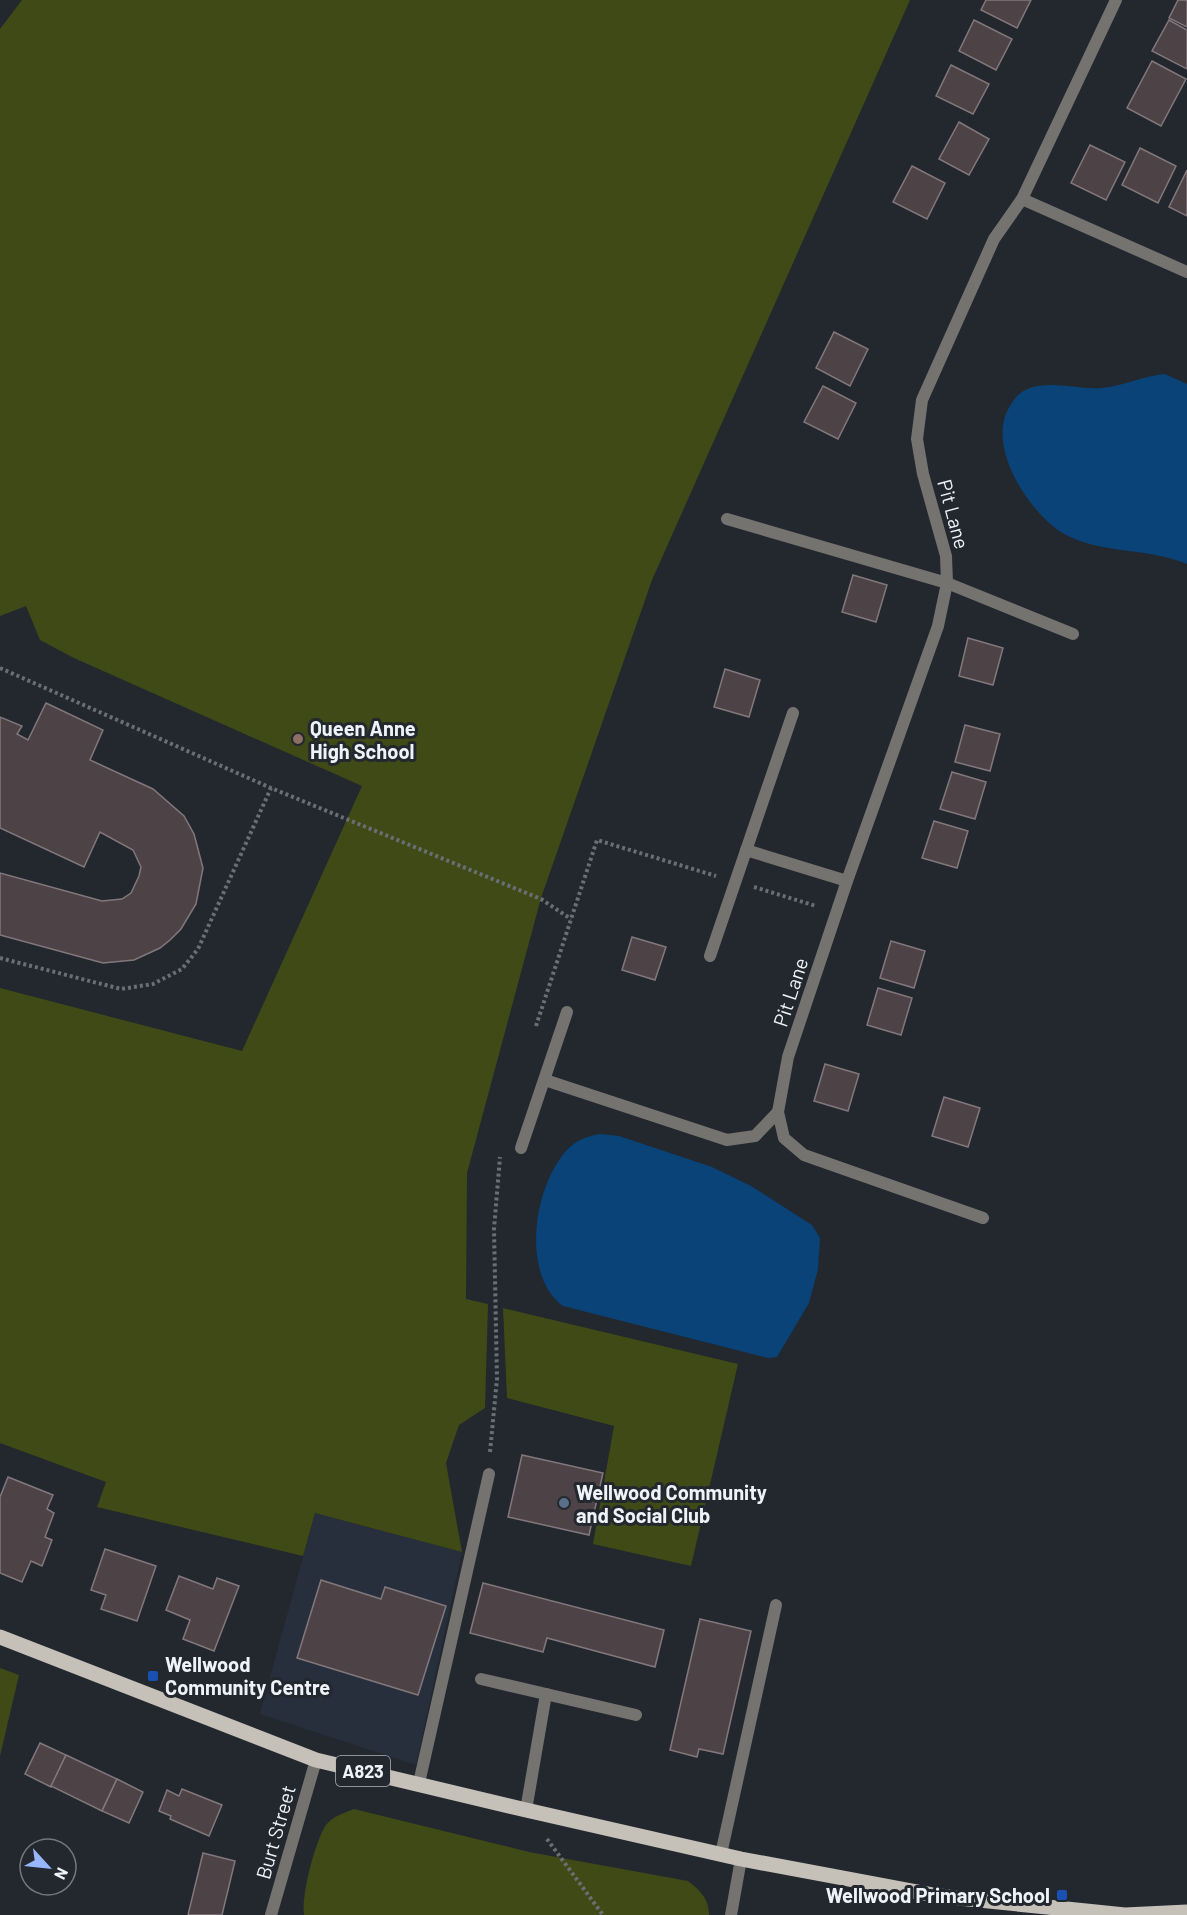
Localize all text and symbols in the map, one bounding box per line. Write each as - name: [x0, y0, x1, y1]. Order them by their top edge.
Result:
- street label: Pit Lane: [933, 477, 975, 551]
- place label: Queen Anne High School: [310, 716, 416, 763]
- marker: Queen Anne High School: [291, 732, 305, 746]
- street label: Pit Lane: [768, 954, 812, 1030]
- place label: Wellwood Community and Social Club: [576, 1480, 767, 1527]
- marker: Wellwood Community and Social Club: [557, 1496, 571, 1510]
- place label: Wellwood Community Centre: [165, 1652, 330, 1699]
- marker: Wellwood Community Centre: [146, 1669, 160, 1683]
- road number: A823: [336, 1756, 390, 1786]
- street label: Burt Street: [250, 1782, 300, 1882]
- north arrow: [18, 1837, 78, 1897]
- text: N: [51, 1865, 73, 1883]
- place label: Wellwood Primary School: [826, 1883, 1050, 1907]
- marker: Wellwood Primary School: [1055, 1888, 1069, 1902]

